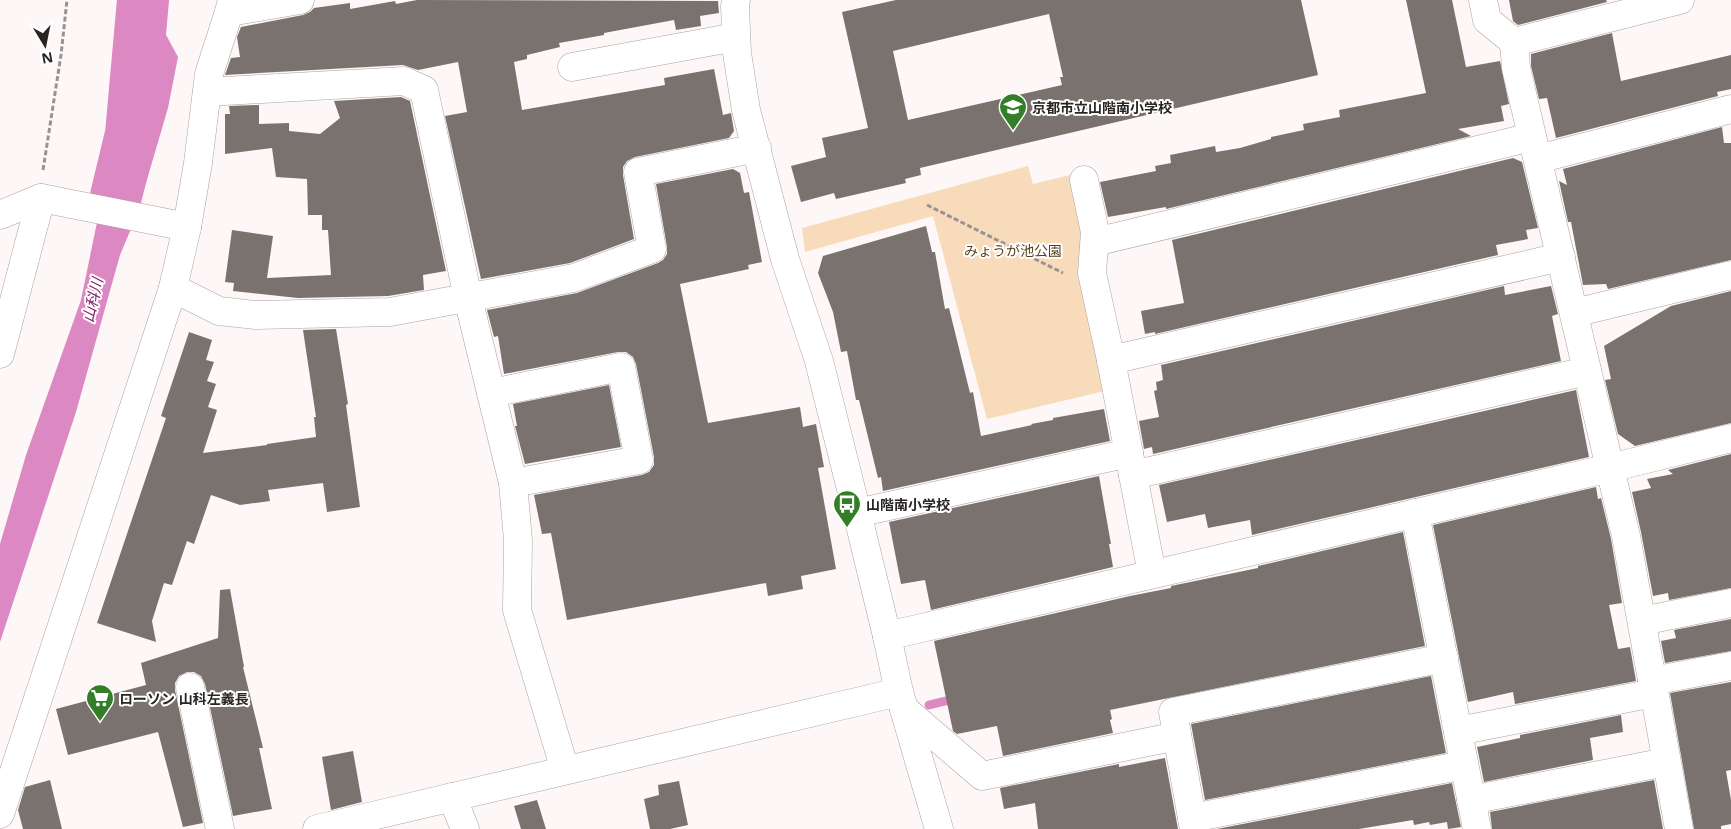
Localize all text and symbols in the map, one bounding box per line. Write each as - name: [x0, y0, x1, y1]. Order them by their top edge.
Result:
- north arrow: [20, 20, 70, 70]
- text: N: [40, 48, 55, 69]
- school or university icon: 京都市立山階南小学校: [998, 92, 1028, 131]
- place label: 京都市立山階南小学校: [1032, 98, 1172, 117]
- park label: みょうが池公園: [964, 241, 1062, 260]
- water label: 山科川: [77, 274, 107, 324]
- bus stop icon: 山階南小学校: [832, 489, 862, 528]
- place label: 山階南小学校: [866, 495, 950, 514]
- supermarket icon: ローソン 山科左義長: [85, 683, 115, 722]
- place label: ローソン 山科左義長: [119, 689, 249, 708]

